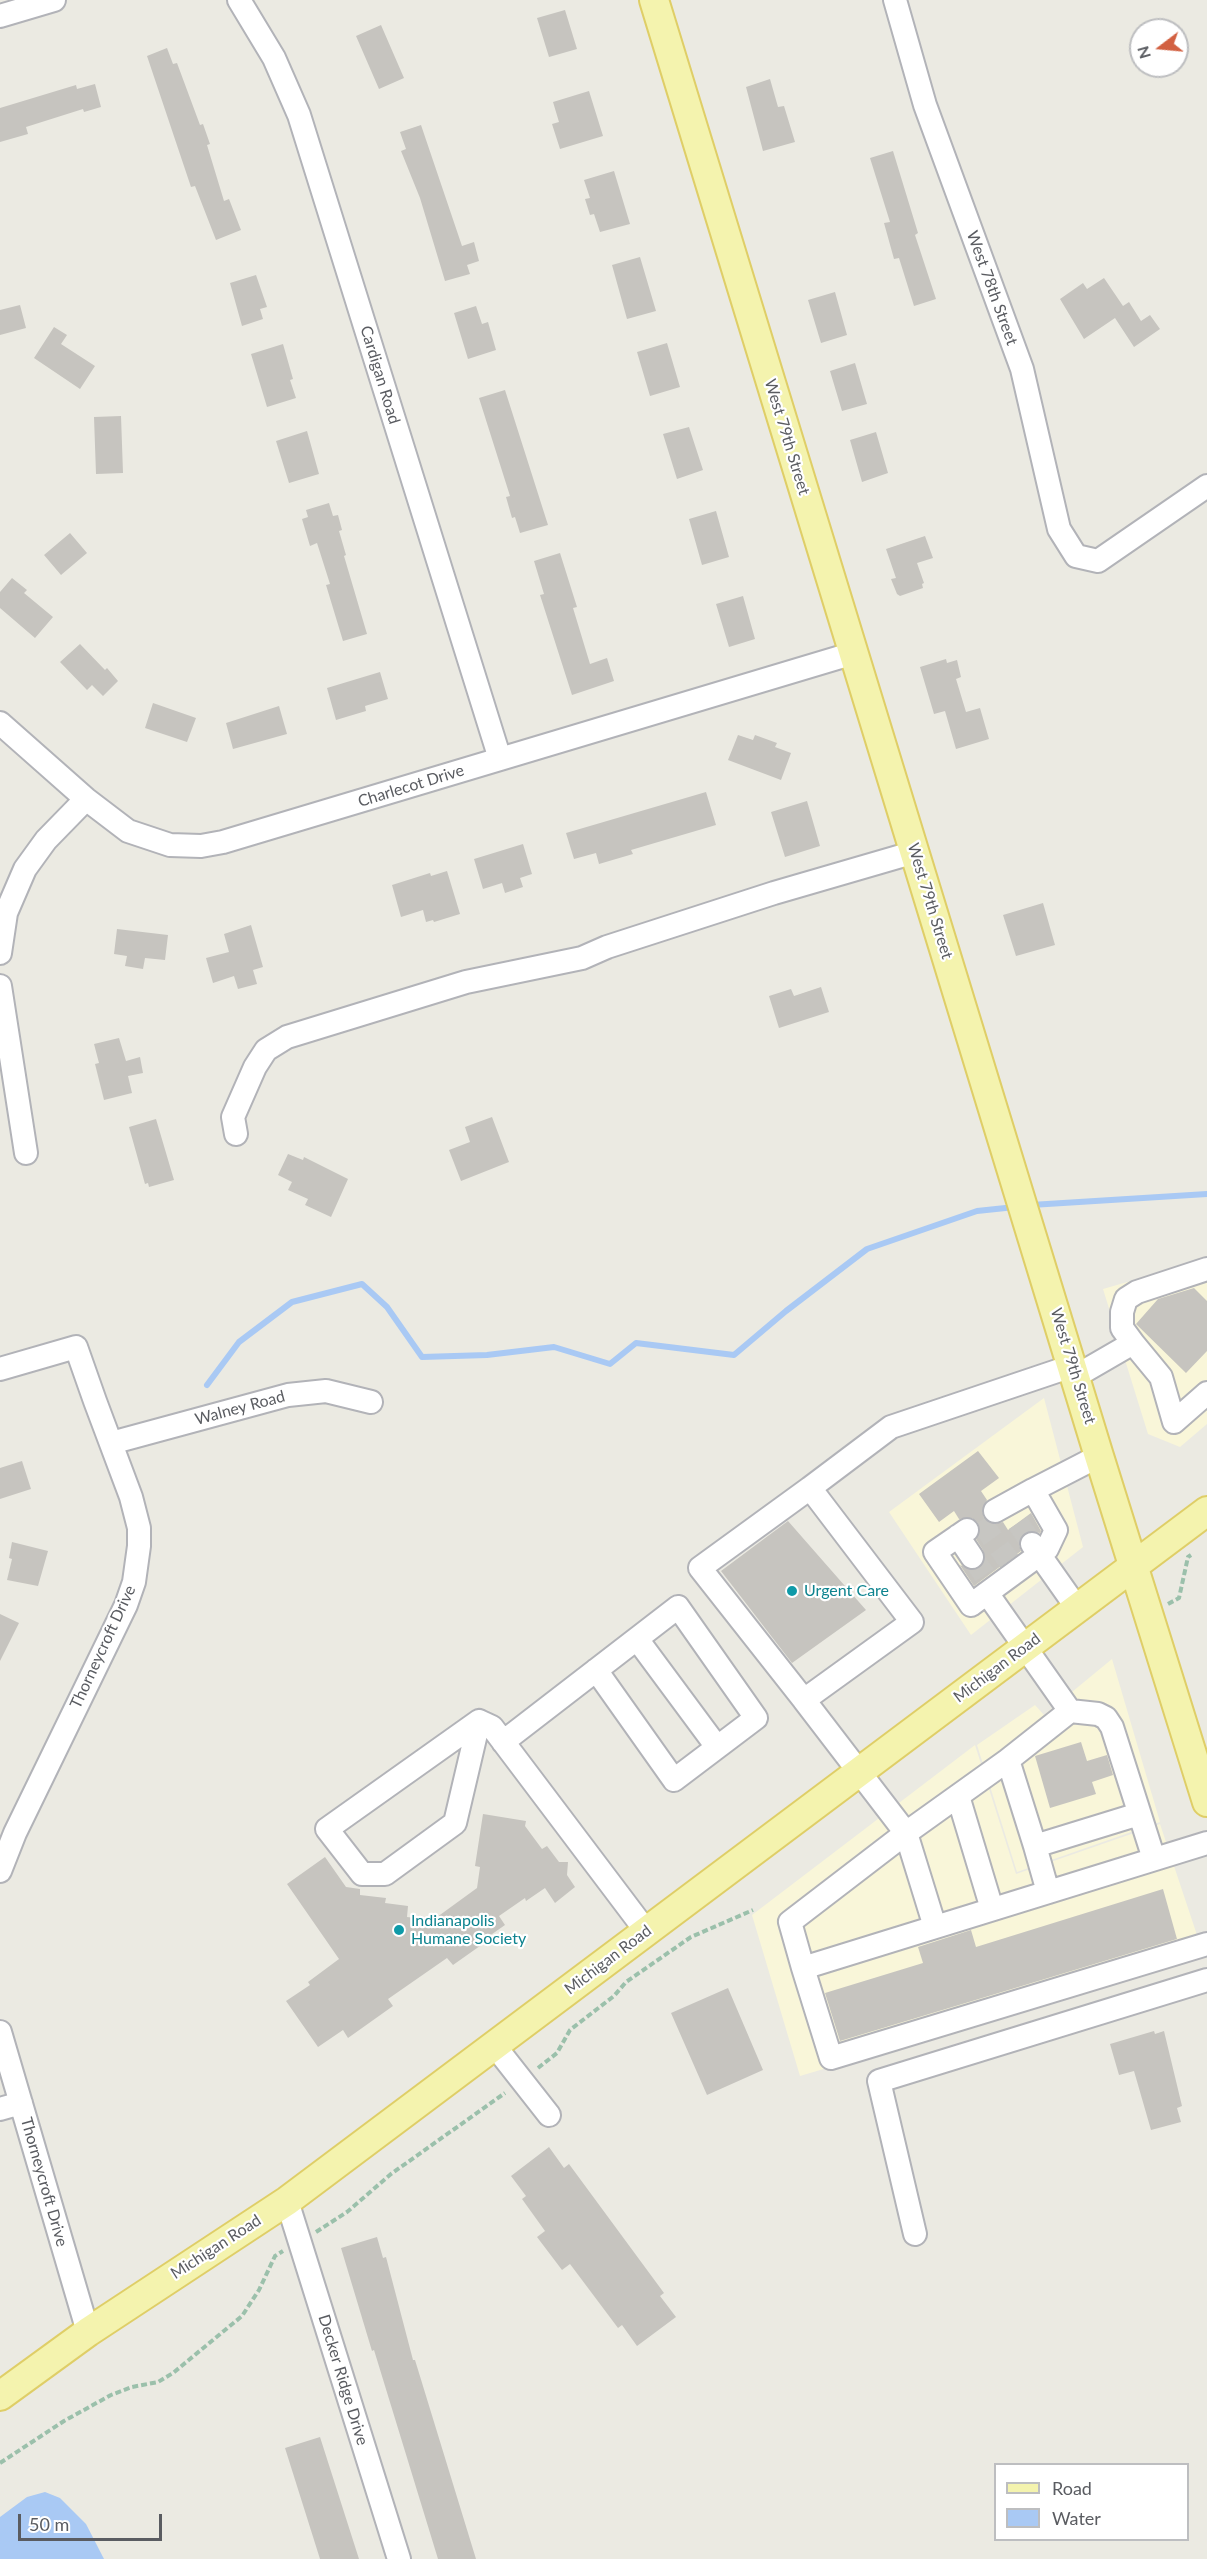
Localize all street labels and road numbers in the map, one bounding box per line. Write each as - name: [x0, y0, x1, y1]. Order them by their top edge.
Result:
- street label: West 78th Street: [962, 228, 1022, 348]
- street label: Cardigan Road: [356, 324, 404, 426]
- street label: West 79th Street: [760, 377, 814, 497]
- street label: Charlecot Drive: [356, 761, 466, 811]
- street label: West 79th Street: [903, 841, 957, 961]
- street label: West 79th Street: [1046, 1306, 1100, 1426]
- street label: Walney Road: [193, 1387, 287, 1429]
- street label: Thorneycroft Drive: [66, 1582, 140, 1712]
- street label: Michigan Road: [950, 1629, 1044, 1707]
- street label: Michigan Road: [561, 1921, 655, 1999]
- street label: Thorneycroft Drive: [16, 2115, 72, 2249]
- street label: Michigan Road: [167, 2211, 265, 2283]
- street label: Decker Ridge Drive: [314, 2312, 372, 2448]

